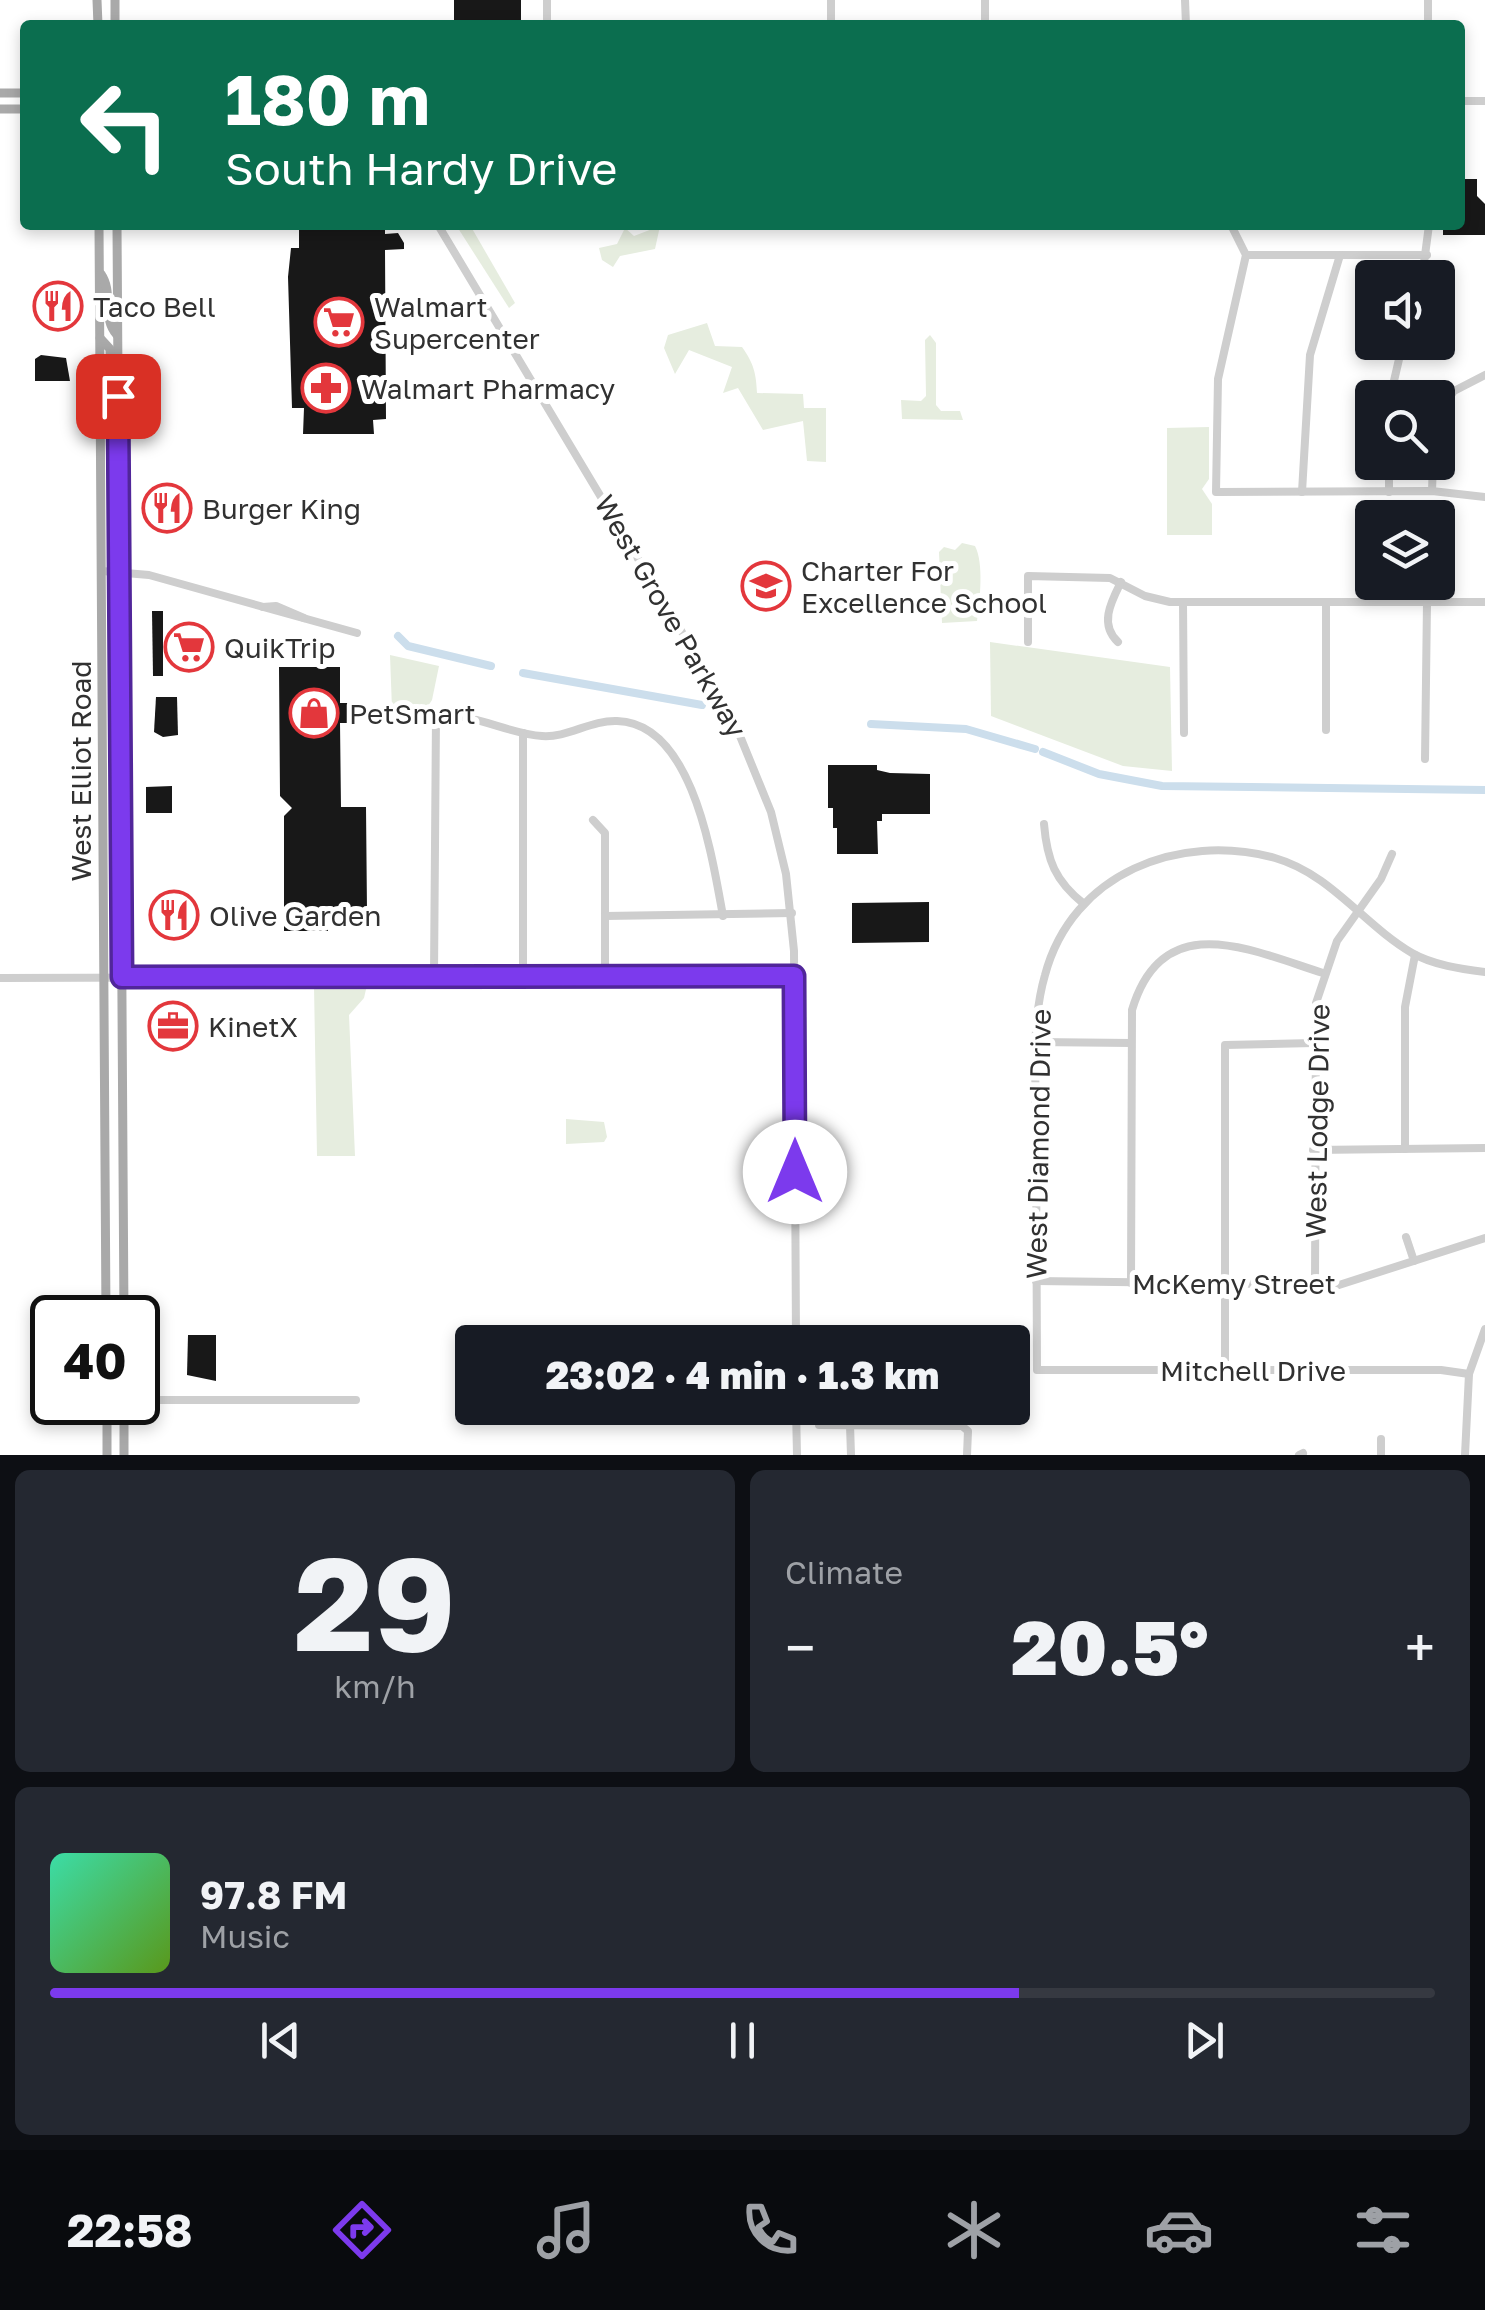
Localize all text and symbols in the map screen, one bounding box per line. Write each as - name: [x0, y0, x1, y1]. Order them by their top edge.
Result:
- text: 180 m: [225, 56, 430, 140]
- icon: left: [60, 60, 190, 190]
- text: South Hardy Drive: [225, 141, 617, 195]
- map controls: [1355, 260, 1455, 600]
- button: sound: [1355, 260, 1455, 360]
- restaurant icon: Taco Bell: [32, 280, 84, 332]
- place label: Taco Bell: [93, 290, 216, 323]
- place label: Walmart Supercenter: [374, 290, 540, 355]
- supermarket icon: Walmart Supercenter: [313, 296, 365, 348]
- pin: [76, 354, 161, 439]
- pharmacy icon: Walmart Pharmacy: [300, 362, 352, 414]
- icon: arrive: [91, 369, 146, 424]
- place label: Walmart Pharmacy: [361, 372, 615, 405]
- button: search: [1355, 380, 1455, 480]
- restaurant icon: Burger King: [141, 482, 193, 534]
- street label: West Grove Parkway: [588, 489, 754, 743]
- place label: Burger King: [202, 492, 361, 525]
- button: layers: [1355, 500, 1455, 600]
- place label: Charter For Excellence School: [801, 554, 1047, 619]
- school or university icon: Charter For Excellence School: [740, 560, 792, 612]
- supermarket icon: QuikTrip: [163, 621, 215, 673]
- place label: QuikTrip: [224, 631, 335, 664]
- street label: West Elliot Road: [64, 660, 97, 882]
- shop icon: PetSmart: [288, 687, 340, 739]
- place label: PetSmart: [349, 697, 476, 730]
- restaurant icon: Olive Garden: [148, 889, 200, 941]
- place label: Olive Garden: [209, 899, 381, 932]
- office icon: KinetX: [147, 1000, 199, 1052]
- street label: West Lodge Drive: [1298, 1003, 1336, 1239]
- street label: West Diamond Drive: [1019, 1009, 1057, 1279]
- place label: KinetX: [208, 1010, 298, 1043]
- position arrow: [743, 1120, 847, 1224]
- street label: McKemy Street: [1132, 1267, 1336, 1300]
- speed limit sign: 40: [30, 1295, 160, 1425]
- text: 23:02 · 4 min · 1.3 km: [546, 1352, 939, 1397]
- street label: Mitchell Drive: [1160, 1354, 1346, 1387]
- text: 29: [294, 1524, 456, 1680]
- text: Climate: [785, 1553, 903, 1591]
- text: 20.5°: [1011, 1601, 1209, 1692]
- text: −: [785, 1614, 815, 1680]
- text: +: [1405, 1614, 1435, 1680]
- text: km/h: [334, 1667, 416, 1705]
- text: 97.8 FM: [200, 1872, 347, 1917]
- text: Music: [200, 1917, 290, 1955]
- icon: previous: [253, 2013, 308, 2068]
- icon: pause: [715, 2013, 770, 2068]
- icon: next: [1177, 2013, 1232, 2068]
- icon: directions: [327, 2195, 397, 2265]
- icon: music: [531, 2195, 601, 2265]
- icon: phone: [735, 2195, 805, 2265]
- icon: climate: [939, 2195, 1009, 2265]
- icon: car: [1144, 2195, 1214, 2265]
- icon: filters: [1348, 2195, 1418, 2265]
- text: 22:58: [67, 2203, 193, 2257]

